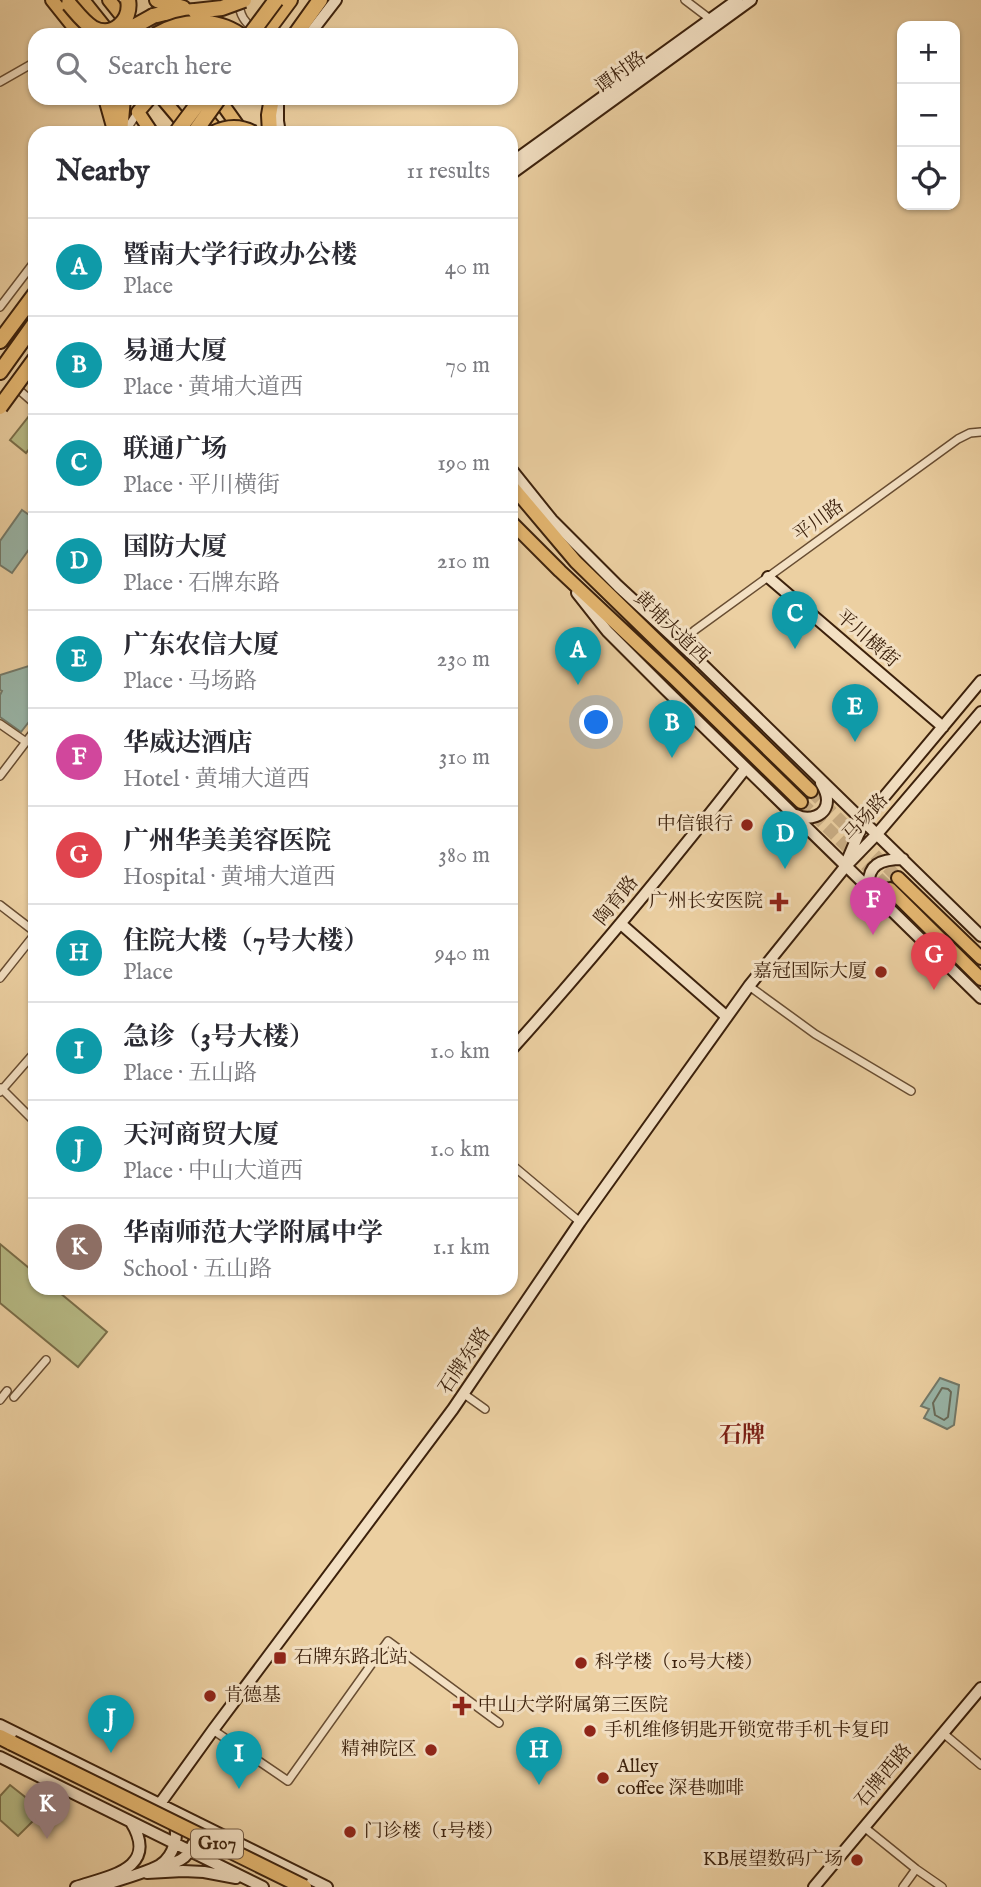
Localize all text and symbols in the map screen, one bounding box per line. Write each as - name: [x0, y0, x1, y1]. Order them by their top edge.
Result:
- map controls: [897, 21, 960, 210]
- button: +: [897, 21, 960, 84]
- search box: [28, 28, 518, 105]
- street label: 谭村路: [591, 47, 651, 99]
- icon: search: [52, 48, 90, 86]
- text: Search here: [108, 50, 232, 83]
- button: −: [897, 84, 960, 147]
- button: locate: [897, 147, 960, 210]
- text: Nearby: [56, 153, 149, 191]
- text: 11 results: [407, 157, 490, 186]
- text: 暨南大学行政办公楼: [123, 239, 357, 272]
- text: A: [71, 253, 87, 282]
- text: 40 m: [445, 253, 490, 282]
- text: Place: [123, 272, 173, 301]
- text: 易通大厦: [123, 335, 227, 368]
- text: B: [71, 351, 87, 380]
- text: 70 m: [445, 351, 490, 380]
- text: Place · 黄埔大道西: [123, 373, 303, 402]
- text: 联通广场: [123, 433, 227, 466]
- text: C: [71, 449, 87, 478]
- text: 190 m: [437, 449, 490, 478]
- text: Place · 平川横街: [123, 471, 280, 500]
- street label: 平川路: [789, 495, 849, 547]
- text: 国防大厦: [123, 531, 227, 564]
- text: D: [70, 547, 88, 576]
- text: 210 m: [437, 547, 490, 576]
- text: Place · 石牌东路: [123, 569, 280, 598]
- street label: 黄埔大道西: [628, 586, 714, 670]
- pin: C: [772, 591, 818, 649]
- street label: 平川横街: [830, 605, 904, 673]
- pin: A: [555, 627, 601, 685]
- text: 广东农信大厦: [123, 629, 279, 662]
- text: E: [71, 645, 87, 674]
- text: 230 m: [437, 645, 490, 674]
- text: Place · 马场路: [123, 667, 257, 696]
- pin: E: [832, 684, 878, 742]
- pin: B: [649, 700, 695, 758]
- your location: [579, 705, 613, 739]
- text: 华威达酒店: [123, 727, 253, 760]
- text: F: [72, 743, 86, 772]
- text: 310 m: [439, 743, 490, 772]
- text: Hotel · 黄埔大道西: [123, 765, 310, 794]
- street label: 马场路: [838, 789, 894, 847]
- pin: D: [762, 811, 808, 869]
- place label: 中信银行: [657, 813, 733, 837]
- marker: 中信银行: [739, 817, 755, 833]
- text: 广州华美美容医院: [123, 825, 331, 858]
- text: G: [70, 841, 88, 870]
- text: 380 m: [438, 841, 490, 870]
- text: Hospital · 黄埔大道西: [123, 863, 336, 892]
- street label: 陶育路: [590, 871, 644, 931]
- pin: F: [850, 877, 896, 935]
- place label: 广州长安医院: [649, 890, 763, 914]
- marker: 广州长安医院: [769, 892, 789, 912]
- text: 住院大楼（7号大楼）: [123, 925, 369, 958]
- pin: G: [911, 932, 957, 990]
- text: H: [69, 939, 89, 968]
- text: 940 m: [435, 939, 490, 968]
- text: Place: [123, 958, 173, 987]
- place label: 嘉冠国际大厦: [753, 960, 867, 984]
- marker: 嘉冠国际大厦: [873, 964, 889, 980]
- text: 急诊（3号大楼）: [123, 1021, 315, 1054]
- text: I: [74, 1037, 84, 1066]
- text: 1.0 km: [430, 1037, 490, 1066]
- text: Place · 五山路: [123, 1059, 257, 1088]
- text: 天河商贸大厦: [123, 1119, 279, 1152]
- text: J: [74, 1135, 84, 1164]
- text: 1.0 km: [430, 1135, 490, 1164]
- text: Place · 中山大道西: [123, 1157, 303, 1186]
- text: 华南师范大学附属中学: [123, 1217, 383, 1250]
- text: K: [71, 1233, 87, 1262]
- text: 1.1 km: [433, 1233, 490, 1262]
- text: School · 五山路: [123, 1255, 272, 1284]
- street label: 石牌东路: [434, 1323, 496, 1399]
- district label: 石牌: [719, 1421, 765, 1450]
- place label: 石牌东路北站: [294, 1646, 408, 1670]
- marker: 石牌东路北站: [272, 1650, 288, 1666]
- place label: 科学楼（10号大楼）: [595, 1651, 763, 1675]
- marker: 科学楼（10号大楼）: [573, 1655, 589, 1671]
- place label: 肯德基: [224, 1684, 281, 1708]
- marker: 肯德基: [202, 1688, 218, 1704]
- place label: 中山大学附属第三医院: [478, 1694, 668, 1718]
- pin: J: [88, 1695, 134, 1753]
- marker: 中山大学附属第三医院: [452, 1696, 472, 1716]
- place label: 手机维修钥匙开锁宽带手机卡复印: [604, 1719, 889, 1743]
- marker: 手机维修钥匙开锁宽带手机卡复印: [582, 1723, 598, 1739]
- pin: H: [516, 1727, 562, 1785]
- pin: I: [216, 1731, 262, 1789]
- place label: 精神院区: [341, 1738, 417, 1762]
- street label: 石牌西路: [850, 1739, 918, 1813]
- marker: 精神院区: [423, 1742, 439, 1758]
- place label: Alley coffee 深巷咖啡: [616, 1755, 744, 1801]
- marker: Alley coffee 深巷咖啡: [595, 1770, 611, 1786]
- pin: K: [24, 1781, 70, 1839]
- place label: 门诊楼（1号楼）: [364, 1820, 504, 1844]
- marker: 门诊楼（1号楼）: [342, 1824, 358, 1840]
- road number: G107: [191, 1830, 243, 1858]
- place label: KB展望数码广场: [703, 1848, 843, 1872]
- marker: KB展望数码广场: [849, 1852, 865, 1868]

